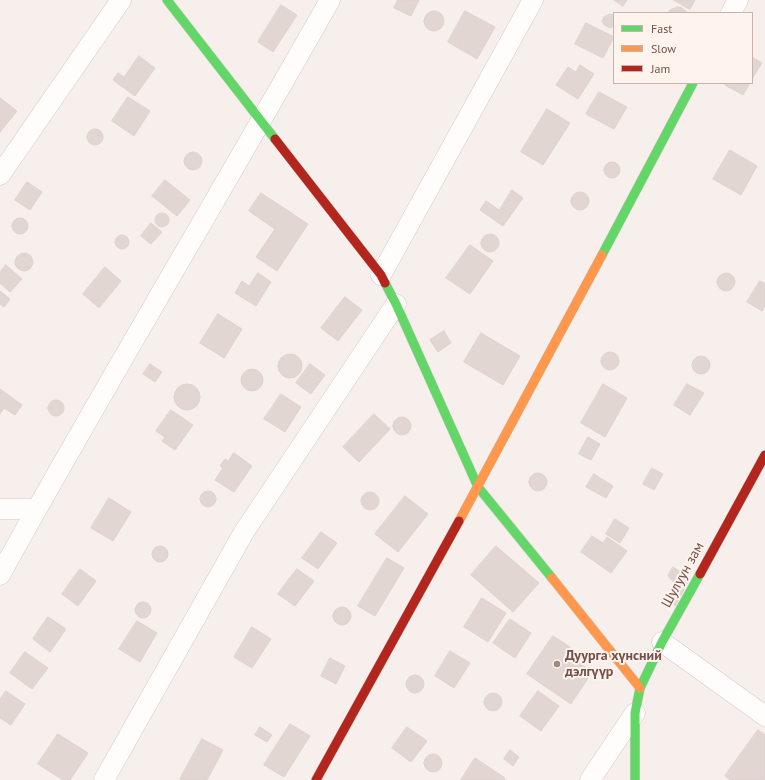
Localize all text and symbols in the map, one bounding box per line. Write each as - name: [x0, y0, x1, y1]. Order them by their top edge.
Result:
- legend: [613, 12, 753, 84]
- text: Fast: [651, 21, 672, 36]
- text: Slow: [651, 41, 676, 56]
- text: Jam: [651, 61, 670, 76]
- street label: Шулуун зам: [658, 539, 708, 611]
- place label: Дуурга хүнсний дэлгүүр: [565, 648, 662, 680]
- marker: Дуурга хүнсний дэлгүүр: [552, 659, 562, 669]

